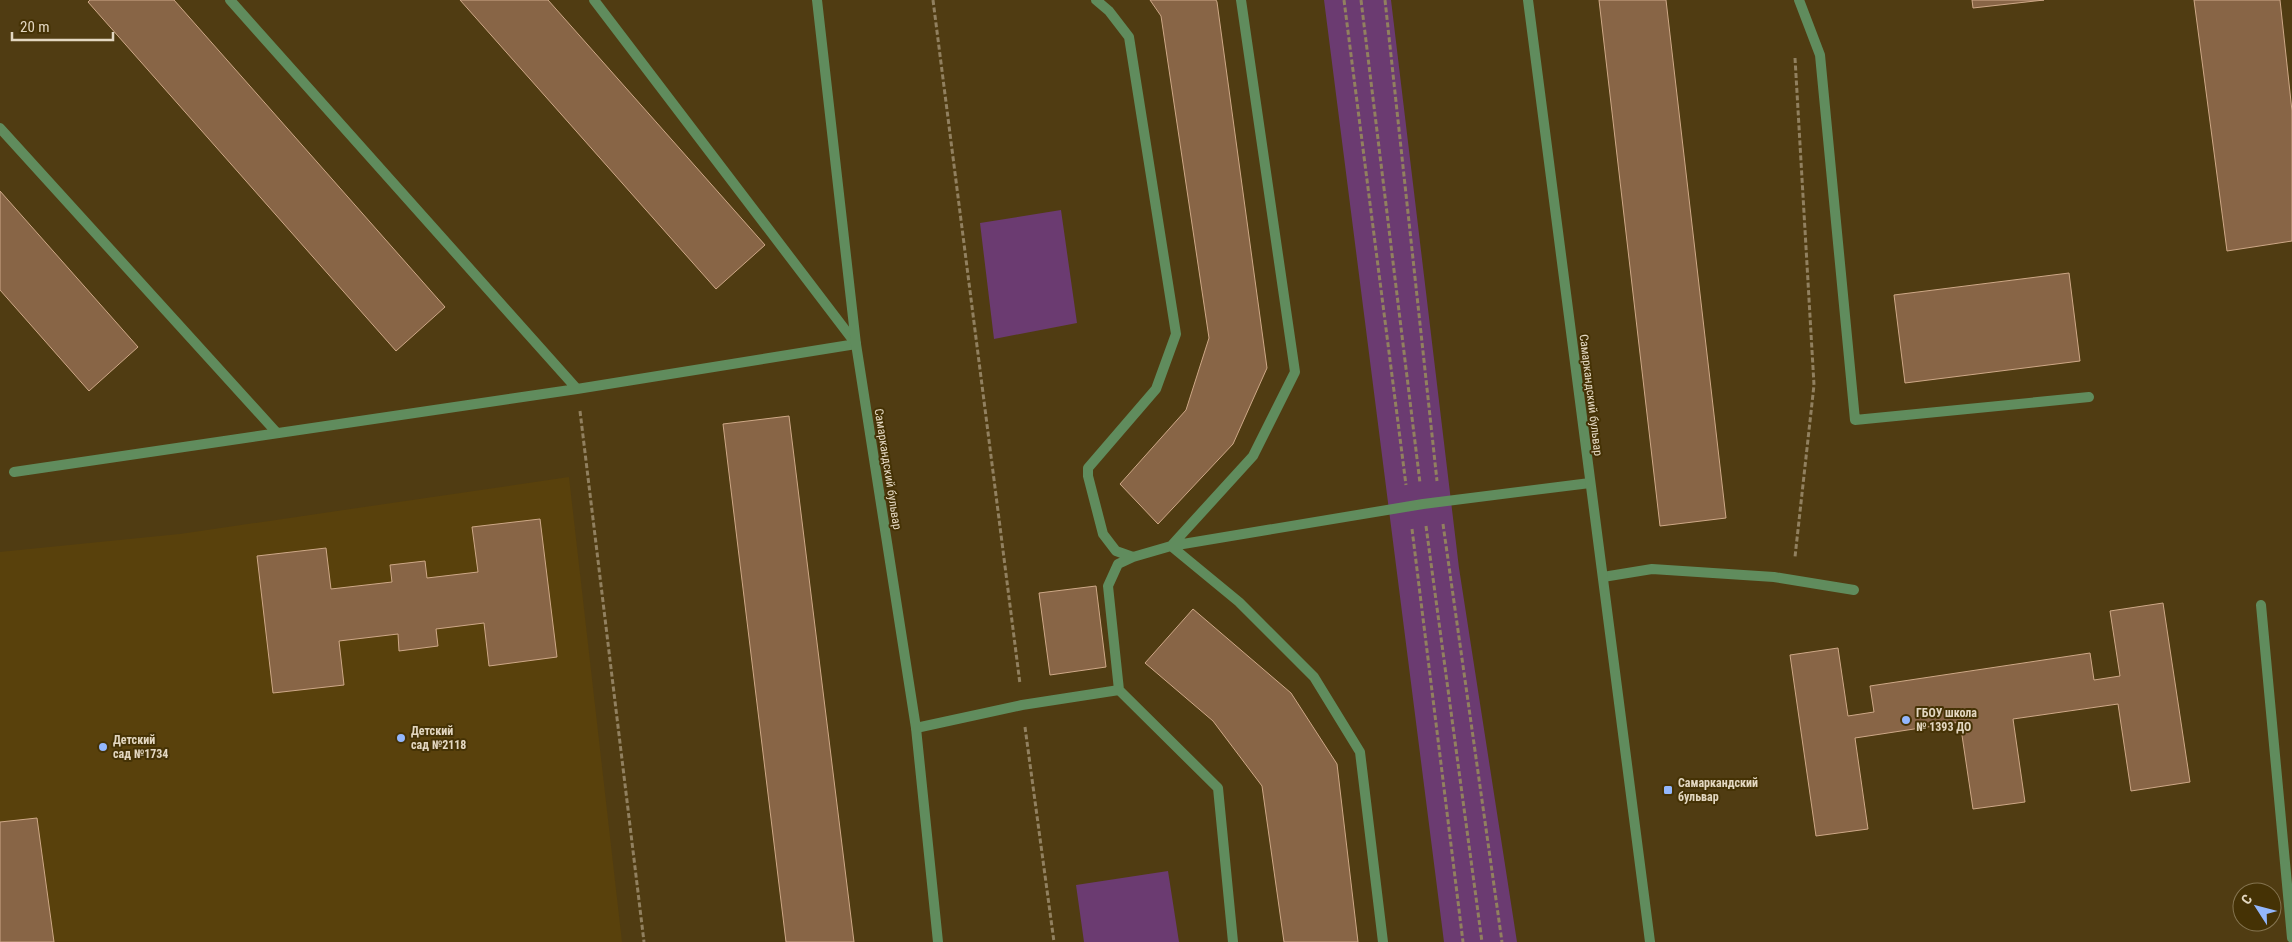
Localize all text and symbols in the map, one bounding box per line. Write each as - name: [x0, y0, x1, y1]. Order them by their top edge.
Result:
- scale bar: [12, 10, 114, 42]
- text: 20 m: [20, 18, 50, 36]
- street label: Самаркандский бульвар: [1577, 333, 1605, 457]
- street label: Самаркандский бульвар: [872, 407, 905, 531]
- place label: ГБОУ школа № 1393 ДО: [1916, 706, 1977, 734]
- marker: ГБОУ школа № 1393 ДО: [1900, 714, 1912, 726]
- place label: Детский сад №2118: [411, 724, 466, 752]
- marker: Детский сад №2118: [395, 732, 407, 744]
- place label: Детский сад №1734: [113, 733, 168, 761]
- marker: Детский сад №1734: [97, 741, 109, 753]
- place label: Самаркандский бульвар: [1678, 776, 1758, 804]
- marker: Самаркандский бульвар: [1662, 784, 1674, 796]
- north arrow: [2232, 882, 2282, 932]
- text: С: [2238, 891, 2255, 907]

